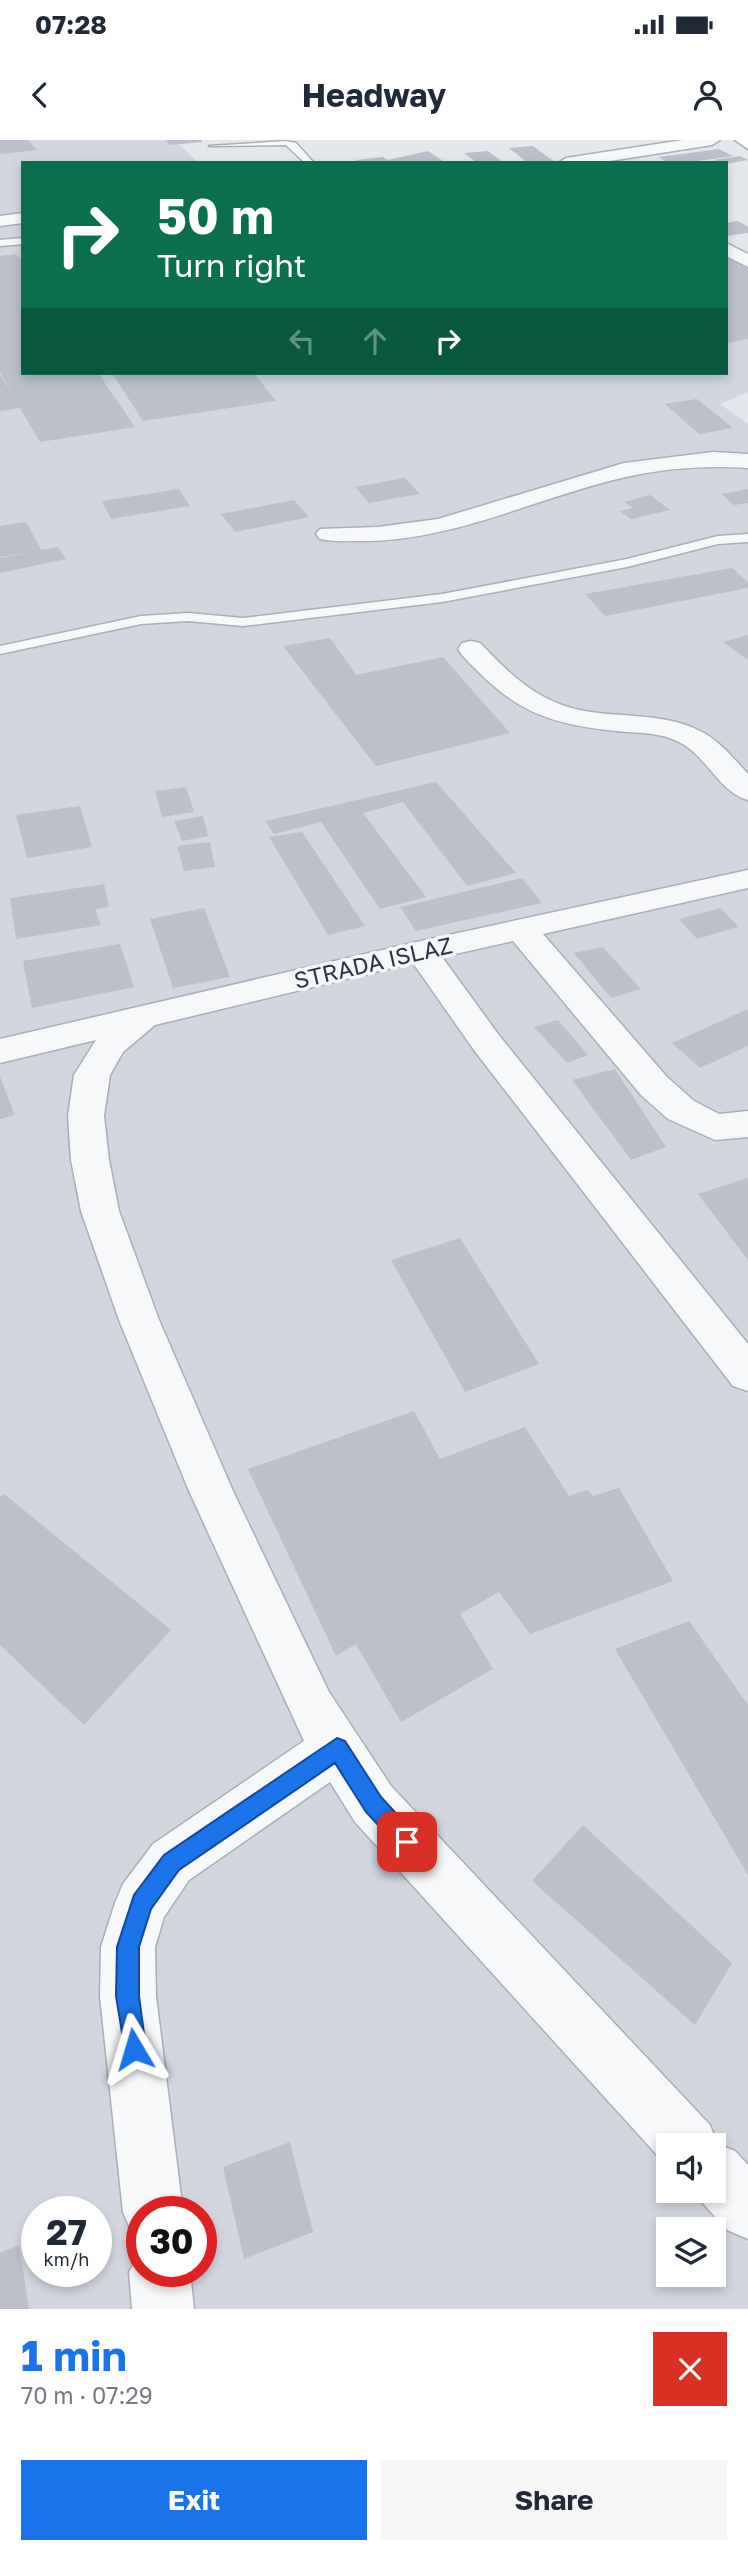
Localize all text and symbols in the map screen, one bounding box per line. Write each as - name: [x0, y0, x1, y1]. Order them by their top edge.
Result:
- text: 07:28: [35, 9, 107, 40]
- icon: back: [21, 76, 59, 114]
- text: Headway: [302, 76, 446, 114]
- icon: person: [689, 76, 727, 114]
- text: 50 m: [157, 186, 274, 245]
- icon: right: [42, 189, 133, 280]
- text: Turn right: [157, 246, 306, 284]
- icon: left: [283, 322, 321, 360]
- icon: ahead: [356, 322, 394, 360]
- icon: right: [429, 322, 467, 360]
- street label: STRADA ISLAZ: [291, 930, 455, 994]
- pin: [377, 1812, 437, 1872]
- icon: arrive: [388, 1823, 426, 1861]
- position arrow: [97, 2012, 171, 2086]
- map controls: [656, 2133, 726, 2287]
- button: sound: [656, 2133, 726, 2203]
- speed limit sign: 30: [126, 2196, 217, 2287]
- text: 27: [46, 2211, 87, 2253]
- button: layers: [656, 2217, 726, 2287]
- text: km/h: [44, 2248, 89, 2270]
- text: 1 min: [21, 2330, 127, 2380]
- button: close: [653, 2332, 727, 2406]
- text: 70 m · 07:29: [21, 2381, 153, 2409]
- button: Exit: [21, 2460, 367, 2540]
- button: Share: [381, 2460, 727, 2540]

